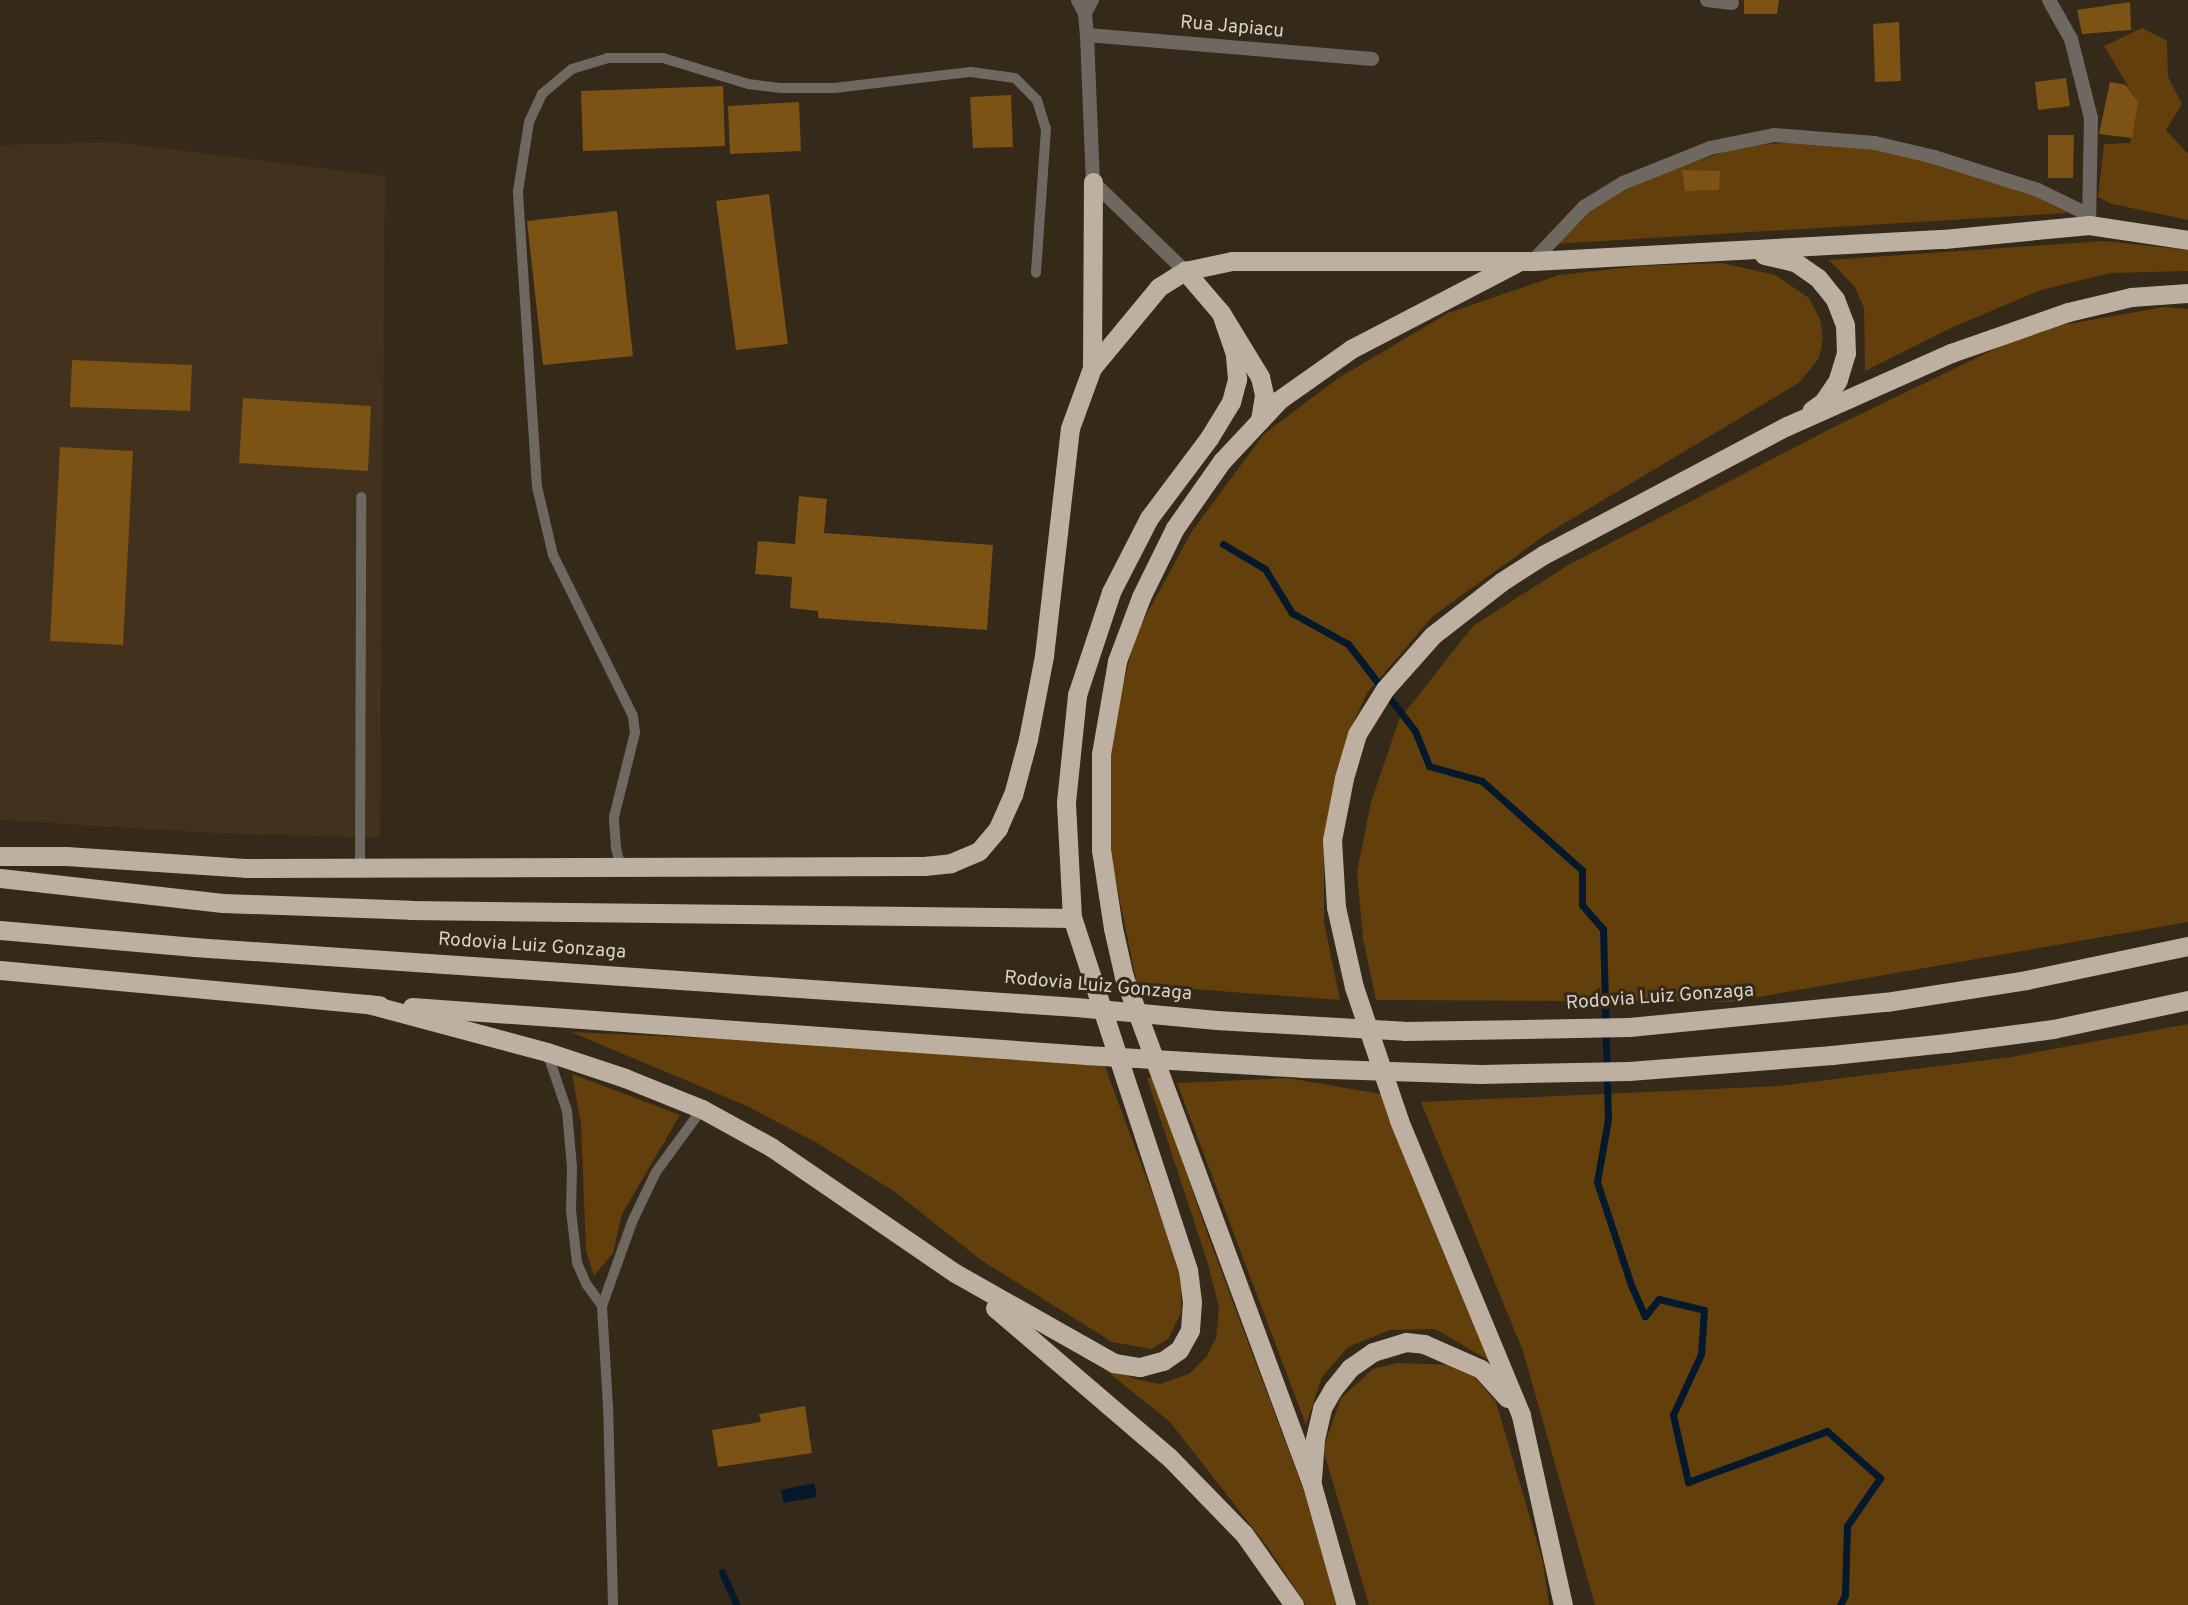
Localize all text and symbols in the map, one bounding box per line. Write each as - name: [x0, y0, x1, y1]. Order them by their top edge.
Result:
- street label: Rua Japiacu: [1179, 12, 1285, 44]
- street label: Rodovia Luiz Gonzaga: [437, 929, 627, 965]
- street label: Rodovia Luiz Gonzaga: [1003, 967, 1193, 1007]
- street label: Rodovia Luiz Gonzaga: [1565, 980, 1755, 1016]

